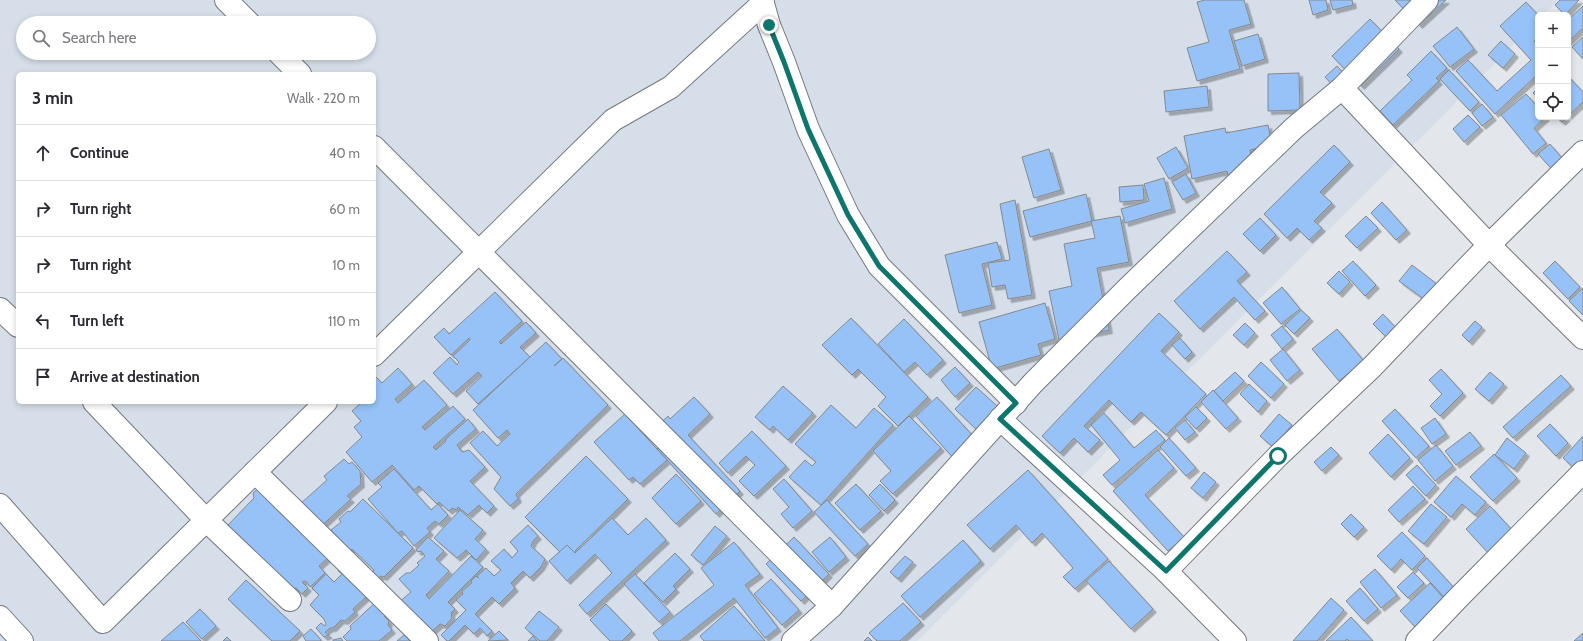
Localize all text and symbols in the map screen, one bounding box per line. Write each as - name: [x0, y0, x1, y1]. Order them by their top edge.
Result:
- map controls: [1535, 12, 1571, 120]
- button: +: [1535, 12, 1571, 48]
- search box: [16, 16, 376, 60]
- route end: [760, 16, 778, 34]
- icon: search: [30, 27, 52, 49]
- text: Search here: [62, 29, 137, 47]
- button: −: [1535, 48, 1571, 84]
- button: locate: [1535, 84, 1571, 120]
- text: 3 min: [32, 88, 73, 108]
- text: Walk · 220 m: [287, 90, 360, 106]
- icon: ahead: [32, 142, 54, 164]
- text: Continue: [70, 144, 129, 162]
- text: 40 m: [329, 145, 360, 161]
- icon: right: [32, 198, 54, 220]
- text: Turn right: [70, 200, 131, 218]
- text: 60 m: [329, 201, 360, 217]
- icon: right: [32, 254, 54, 276]
- text: Turn right: [70, 256, 131, 274]
- text: 10 m: [332, 257, 360, 273]
- icon: left: [32, 310, 54, 332]
- text: Turn left: [70, 312, 124, 330]
- text: 110 m: [328, 313, 360, 329]
- icon: arrive: [32, 366, 54, 388]
- text: Arrive at destination: [70, 368, 200, 386]
- route start: [1269, 447, 1287, 465]

